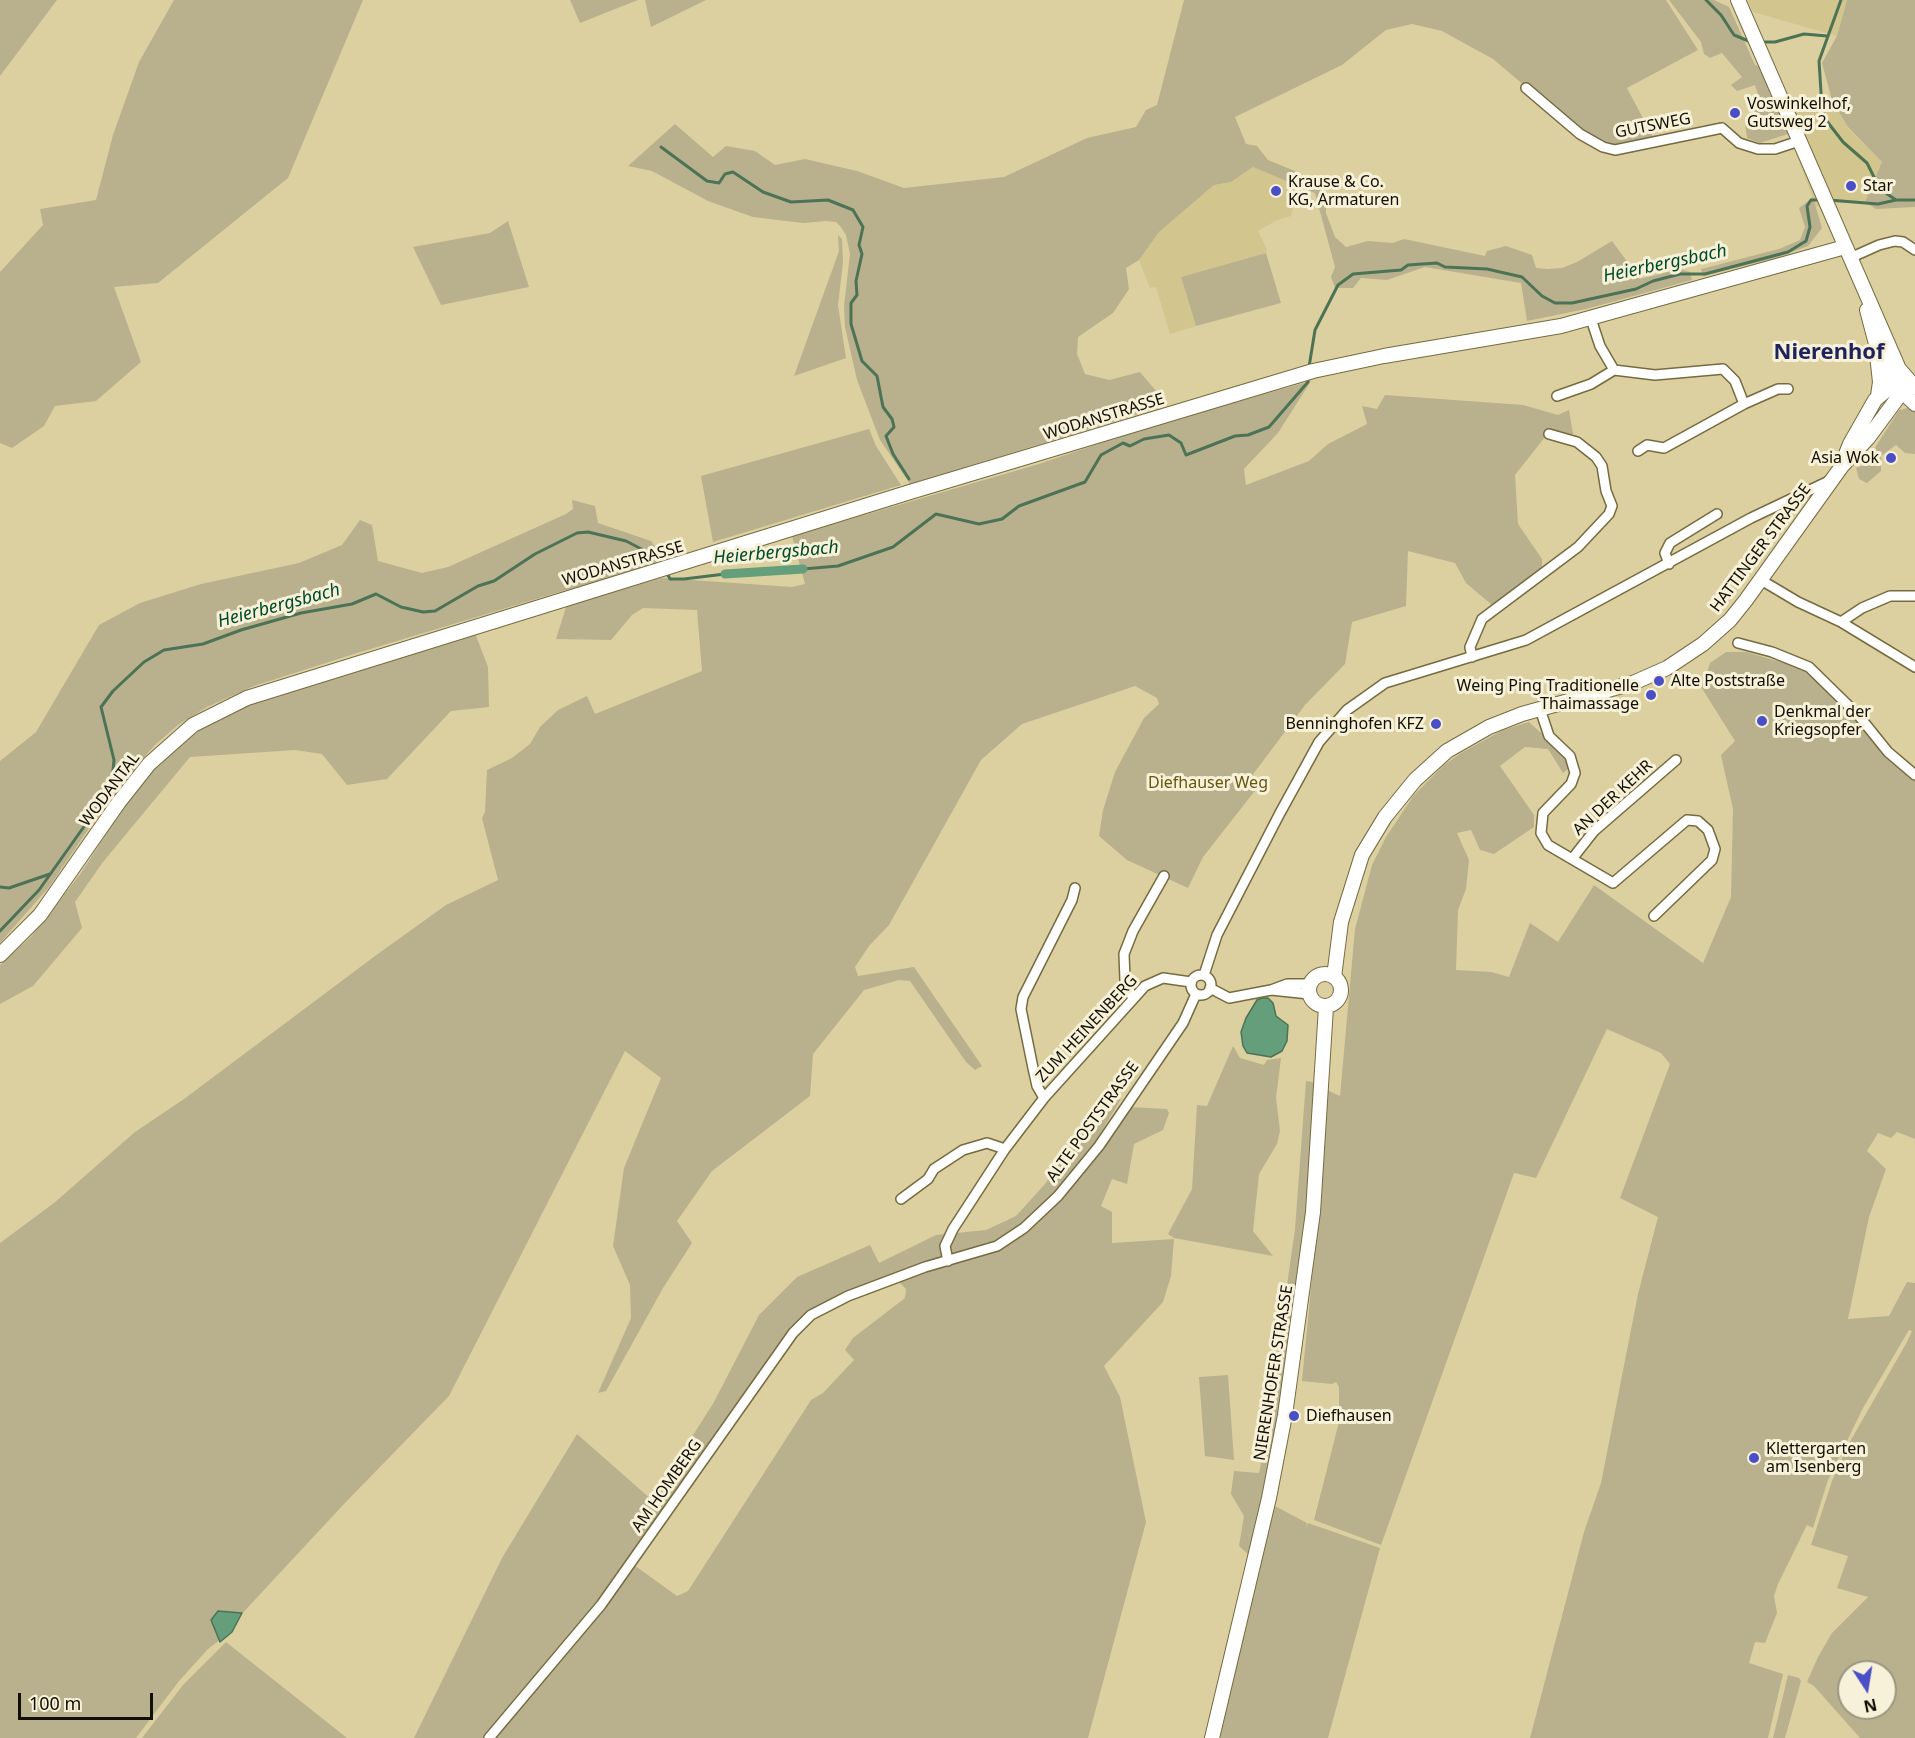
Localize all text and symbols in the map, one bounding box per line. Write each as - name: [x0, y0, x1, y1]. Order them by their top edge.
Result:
- place label: Voswinkelhof, Gutsweg 2: [1747, 94, 1851, 132]
- marker: Voswinkelhof, Gutsweg 2: [1728, 106, 1742, 120]
- street label: GUTSWEG: [1614, 109, 1692, 143]
- place label: Krause & Co. KG, Armaturen: [1288, 172, 1399, 210]
- place label: Star: [1863, 176, 1893, 196]
- marker: Star: [1844, 179, 1858, 193]
- marker: Krause & Co. KG, Armaturen: [1269, 184, 1283, 198]
- water label: Heierbergsbach: [1601, 240, 1729, 288]
- district label: Nierenhof: [1774, 340, 1884, 366]
- street label: WODANSTRASSE: [1041, 390, 1167, 444]
- place label: Asia Wok: [1811, 448, 1879, 468]
- marker: Asia Wok: [1884, 451, 1898, 465]
- street label: HATTINGER STRASSE: [1707, 480, 1815, 616]
- water label: Heierbergsbach: [712, 537, 840, 569]
- street label: WODANSTRASSE: [560, 538, 686, 590]
- water label: Heierbergsbach: [215, 579, 343, 633]
- place label: Alte Poststraße: [1671, 671, 1785, 691]
- marker: Alte Poststraße: [1652, 674, 1666, 688]
- place label: Weing Ping Traditionelle Thaimassage: [1457, 676, 1639, 714]
- marker: Weing Ping Traditionelle Thaimassage: [1644, 688, 1658, 702]
- place label: Denkmal der Kriegsopfer: [1774, 702, 1871, 740]
- place label: Benninghofen KFZ: [1285, 714, 1424, 734]
- marker: Denkmal der Kriegsopfer: [1755, 714, 1769, 728]
- marker: Benninghofen KFZ: [1429, 717, 1443, 731]
- street label: WODANTAL: [76, 749, 144, 831]
- street label: AN DER KEHR: [1569, 756, 1657, 840]
- park label: Diefhauser Weg: [1148, 773, 1268, 793]
- street label: ZUM HEINENBERG: [1032, 971, 1142, 1087]
- street label: ALTE POSTSTRASSE: [1043, 1058, 1143, 1186]
- street label: NIERENHOFER STRASSE: [1251, 1284, 1297, 1462]
- place label: Diefhausen: [1306, 1406, 1392, 1426]
- marker: Diefhausen: [1287, 1409, 1301, 1423]
- street label: AM HOMBERG: [628, 1436, 706, 1536]
- place label: Klettergarten am Isenberg: [1766, 1439, 1866, 1477]
- marker: Klettergarten am Isenberg: [1747, 1451, 1761, 1465]
- north arrow: [1837, 1660, 1897, 1720]
- scale bar: [21, 1681, 156, 1719]
- text: 100 m: [29, 1691, 81, 1715]
- text: N: [1862, 1694, 1879, 1718]

